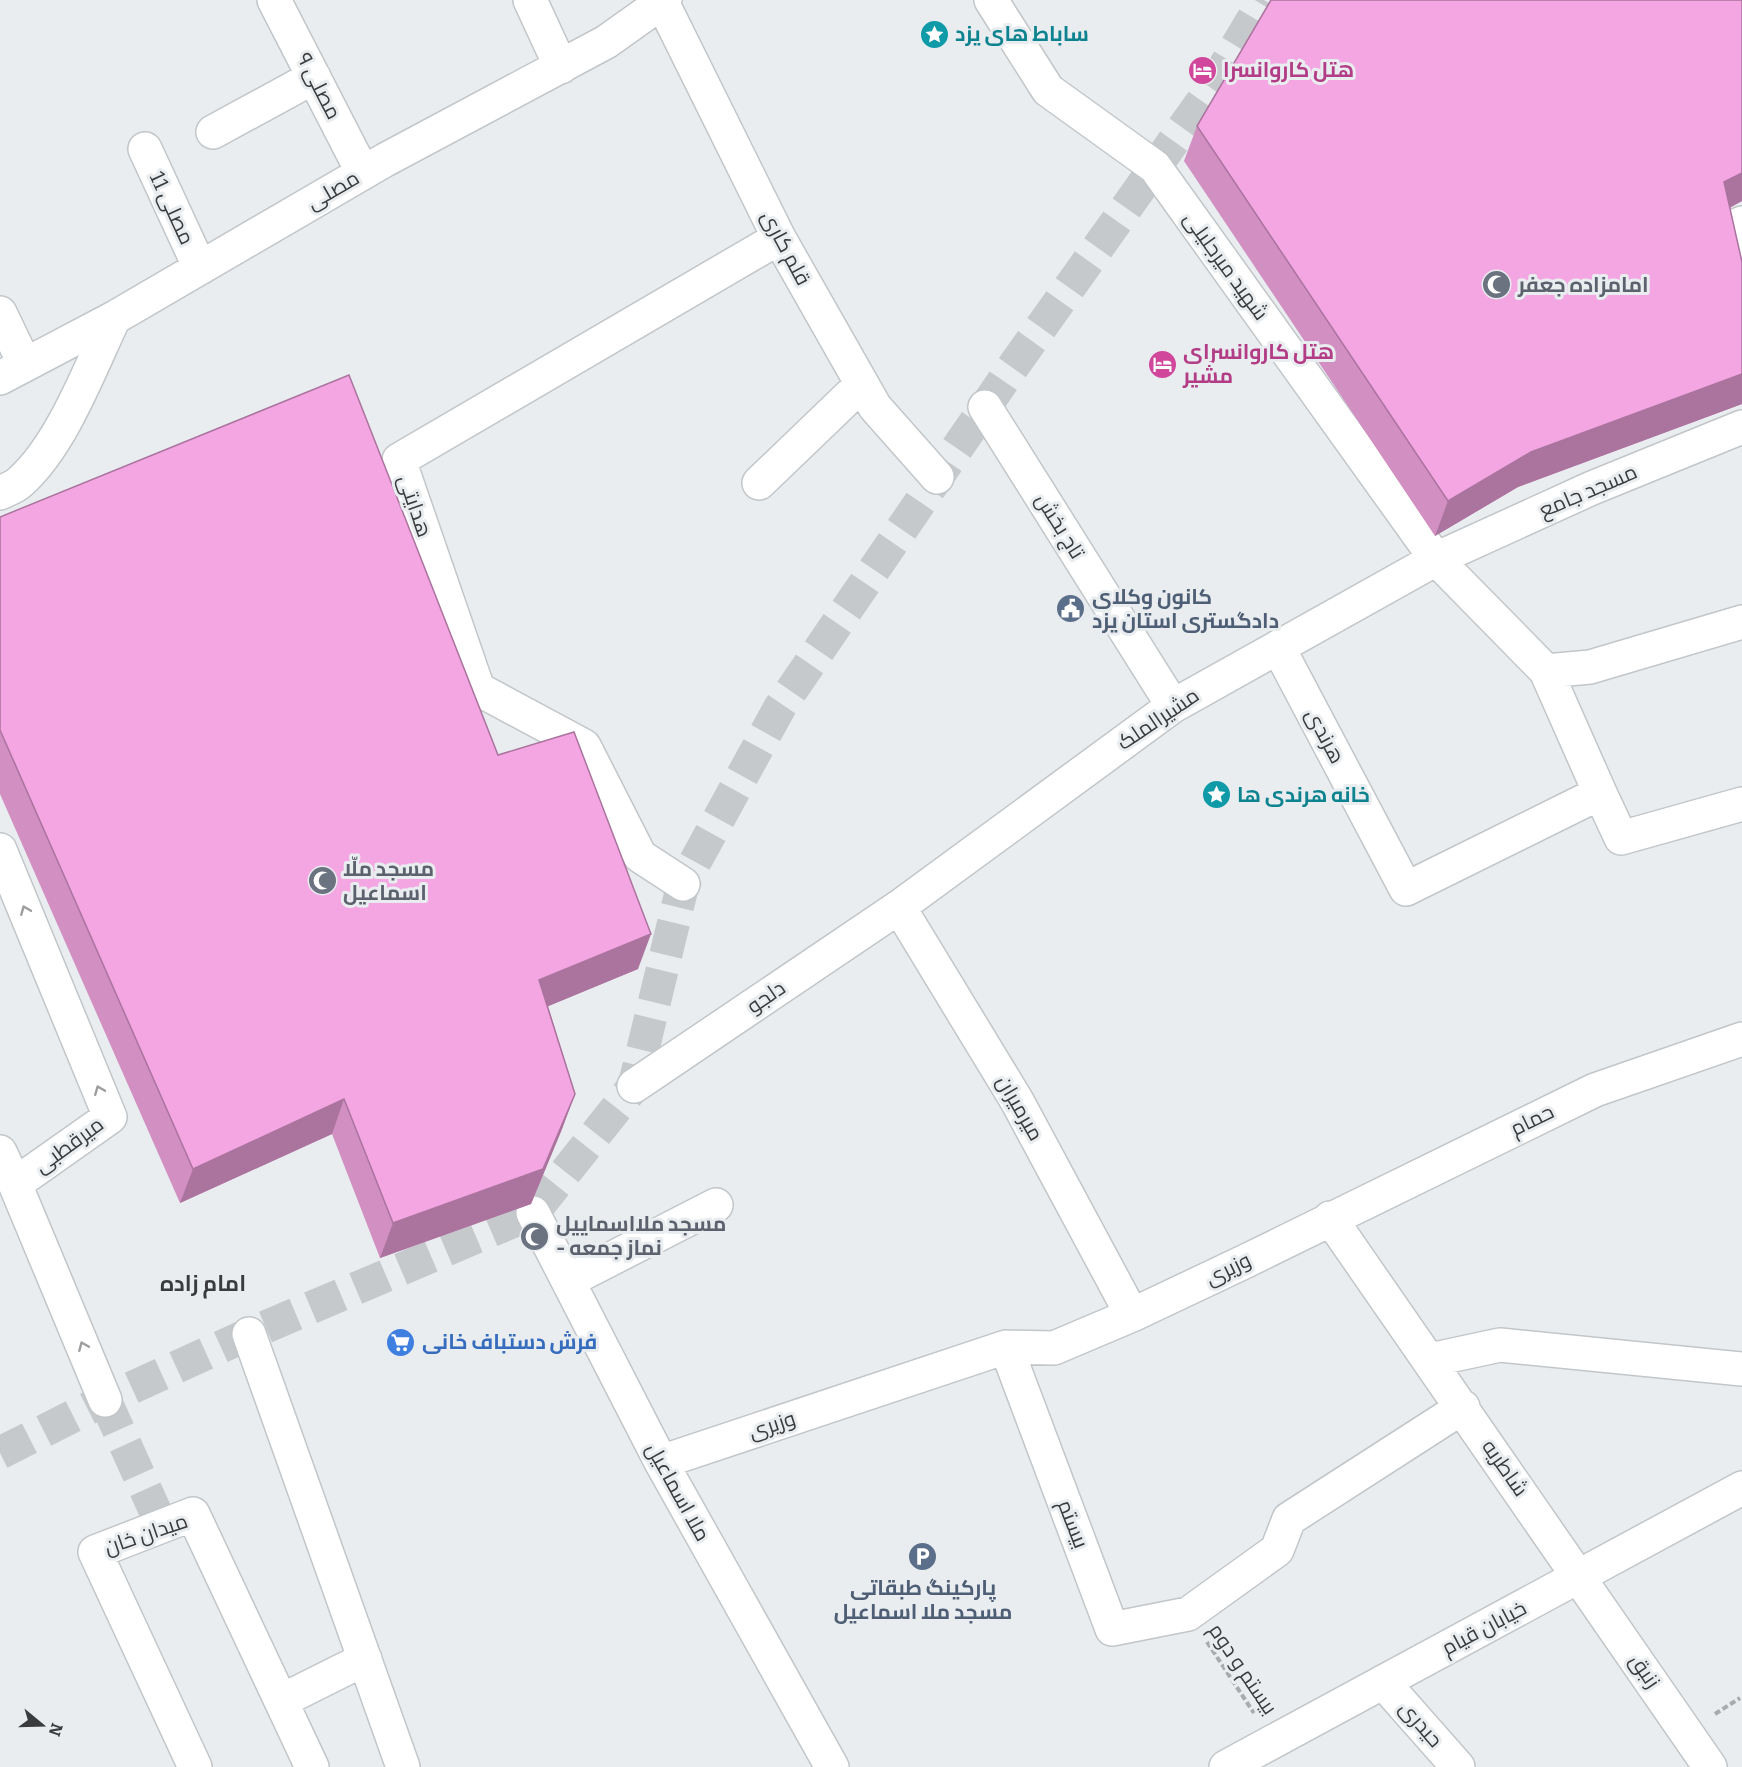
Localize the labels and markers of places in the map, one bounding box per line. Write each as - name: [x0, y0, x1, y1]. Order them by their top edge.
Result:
- place icon: ساباط های یزد: [918, 18, 950, 50]
- place label: ساباط های یزد: [955, 21, 1089, 47]
- hotel icon: هتل کاروانسرا: [1186, 54, 1218, 86]
- place label: هتل کاروانسرا: [1223, 57, 1354, 83]
- mosque icon: امامزاده جعفر: [1481, 269, 1513, 301]
- place label: امامزاده جعفر: [1517, 272, 1649, 298]
- place label: هتل کاروانسرای مشیر: [1182, 339, 1334, 389]
- hotel icon: هتل کاروانسرای مشیر: [1146, 348, 1178, 380]
- place label: کانون وکلای دادگستری استان یزد: [1092, 584, 1279, 634]
- public building icon: کانون وکلای دادگستری استان یزد: [1055, 593, 1087, 625]
- place icon: خانه هرندی ها: [1200, 779, 1232, 811]
- place label: خانه هرندی ها: [1237, 782, 1370, 808]
- place label: مسجد ملّا اسماعیل: [343, 856, 434, 906]
- mosque icon: مسجد ملّا اسماعیل: [306, 865, 338, 897]
- place label: مسجد ملااسماییل - نماز جمعه: [556, 1211, 726, 1261]
- mosque icon: مسجد ملااسماییل - نماز جمعه: [519, 1220, 551, 1252]
- supermarket icon: فرش دستباف خانی: [385, 1326, 417, 1358]
- place label: فرش دستباف خانی: [422, 1329, 597, 1355]
- parking icon: پارکینگ طبقاتی مسجد ملا اسماعیل: [907, 1541, 939, 1573]
- place label: پارکینگ طبقاتی مسجد ملا اسماعیل: [834, 1575, 1012, 1625]

